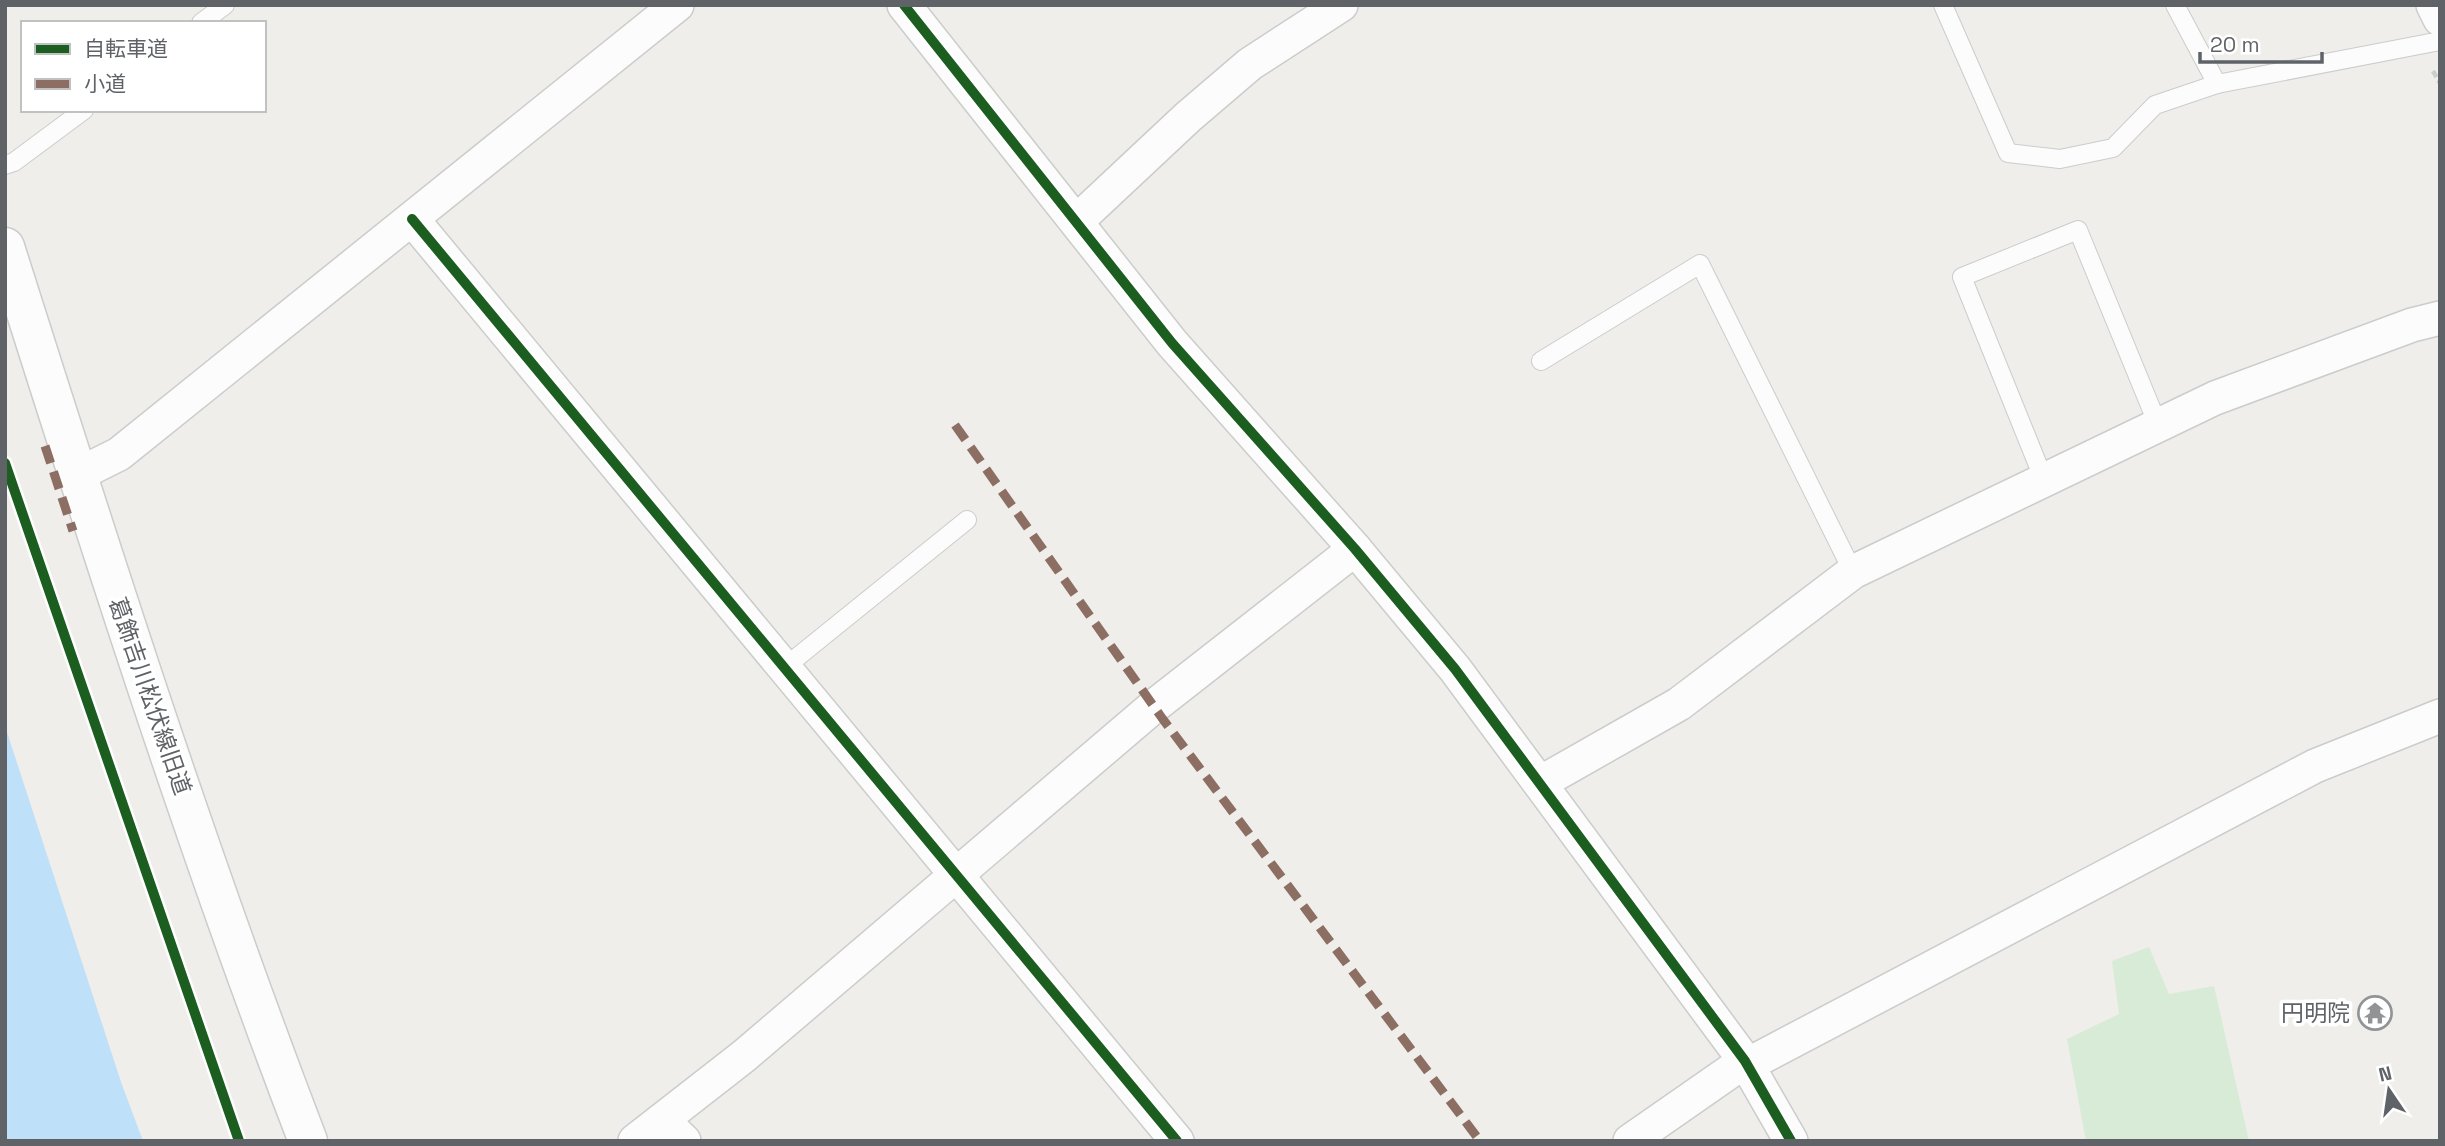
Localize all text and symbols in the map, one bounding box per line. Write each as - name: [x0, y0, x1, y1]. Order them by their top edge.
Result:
- legend: [21, 21, 266, 112]
- scale bar: [2200, 21, 2322, 65]
- text: 20 m: [2210, 31, 2260, 58]
- text: 自転車道: [84, 35, 168, 62]
- text: 小道: [84, 70, 126, 97]
- street label: 葛飾吉川松伏線旧道: [102, 593, 198, 799]
- temple icon: 円明院: [2356, 994, 2394, 1032]
- place label: 円明院: [2281, 998, 2350, 1028]
- north arrow: [2354, 1055, 2424, 1125]
- text: N: [2376, 1060, 2394, 1088]

